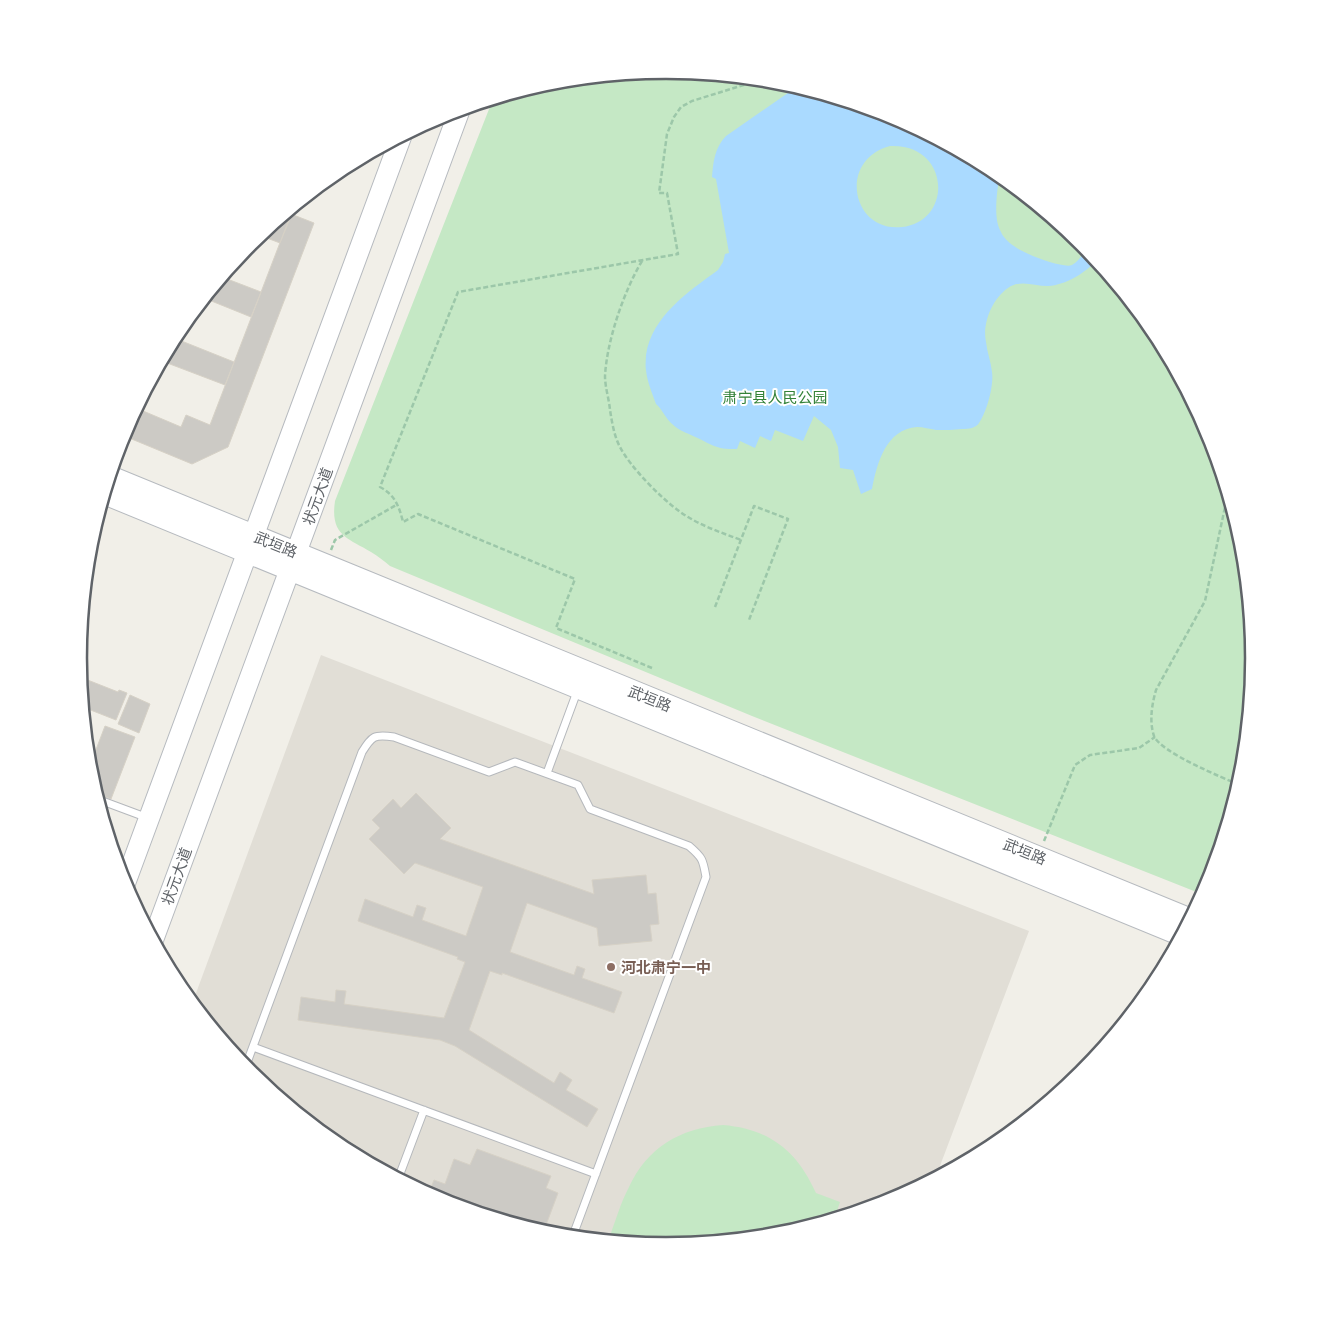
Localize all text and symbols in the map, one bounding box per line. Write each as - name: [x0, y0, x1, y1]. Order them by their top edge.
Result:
- park label: 肃宁县人民公园: [722, 387, 828, 407]
- street label: 状元大道: [297, 464, 337, 528]
- street label: 武垣路: [251, 526, 301, 562]
- street label: 武垣路: [625, 680, 675, 716]
- street label: 武垣路: [1000, 833, 1050, 869]
- street label: 状元大道: [156, 844, 196, 908]
- place label: 河北肃宁一中: [621, 957, 711, 977]
- marker: 河北肃宁一中: [605, 961, 617, 973]

